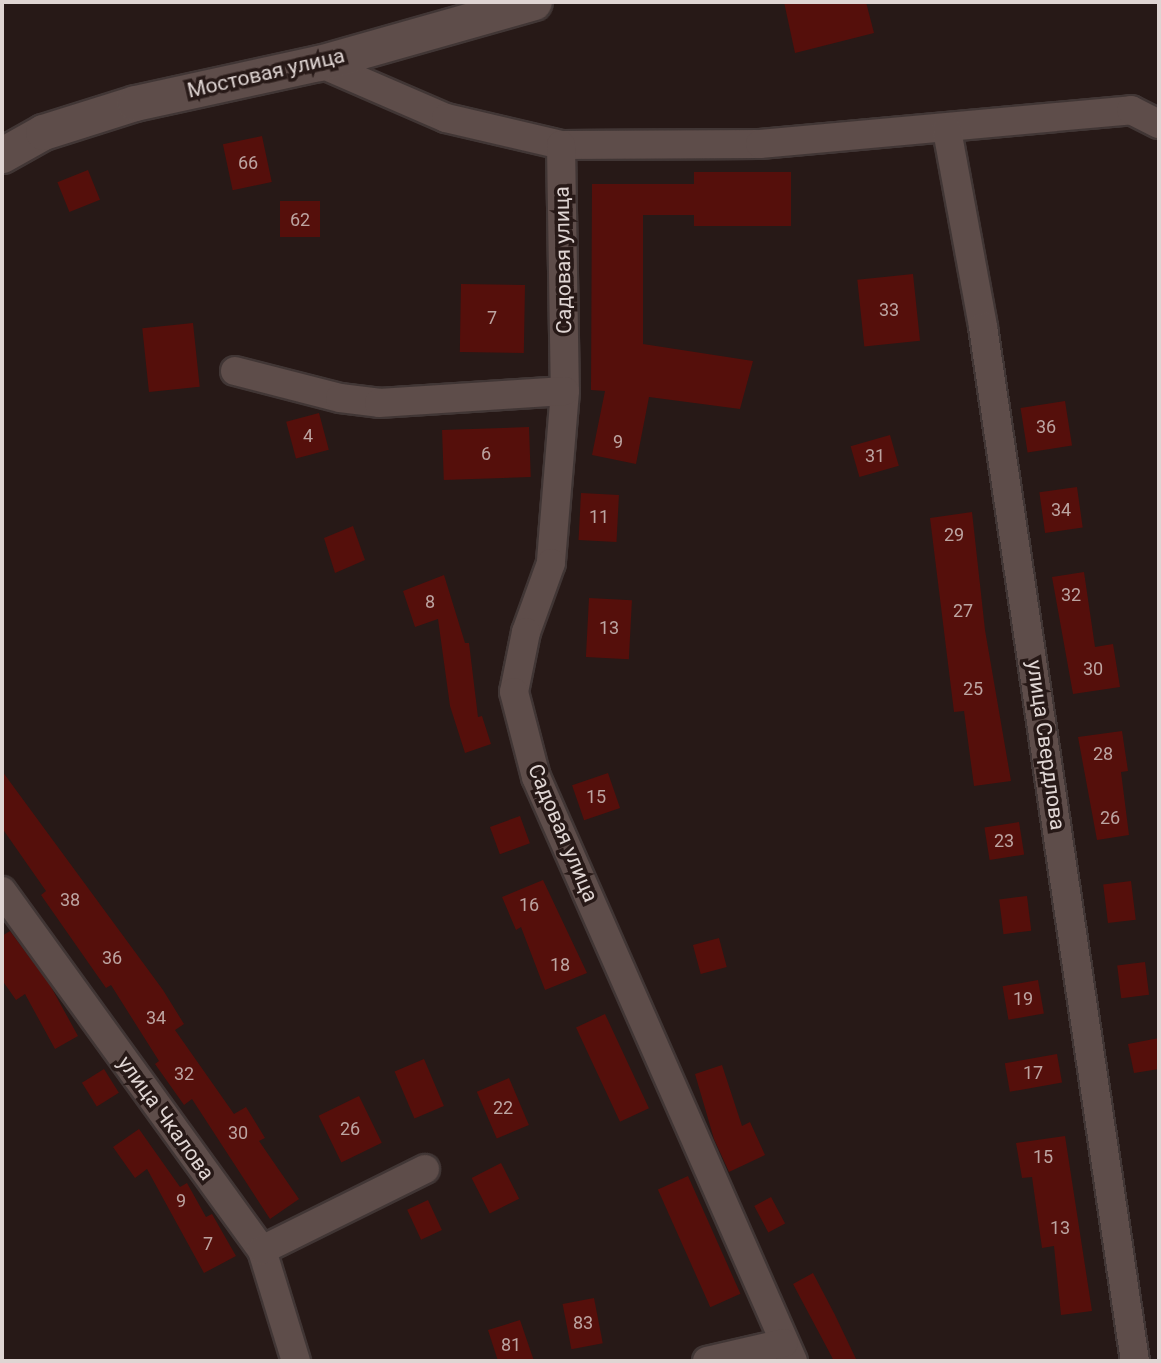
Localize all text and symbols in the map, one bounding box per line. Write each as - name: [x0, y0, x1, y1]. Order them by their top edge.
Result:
- street label: Мостовая улица: [185, 43, 347, 103]
- house number: 66: [238, 152, 258, 174]
- street label: Садовая улица: [549, 186, 577, 334]
- house number: 62: [290, 209, 310, 231]
- house number: 33: [879, 299, 899, 321]
- house number: 7: [487, 307, 497, 329]
- house number: 36: [1036, 416, 1056, 438]
- house number: 4: [303, 425, 313, 447]
- house number: 9: [613, 431, 623, 453]
- house number: 6: [481, 443, 491, 465]
- house number: 31: [865, 445, 885, 467]
- house number: 34: [1051, 499, 1071, 521]
- house number: 11: [589, 506, 609, 528]
- house number: 29: [944, 524, 964, 546]
- house number: 32: [1061, 584, 1081, 606]
- house number: 8: [425, 591, 435, 613]
- house number: 27: [953, 600, 973, 622]
- house number: 13: [599, 617, 619, 639]
- street label: улица Свердлова: [1022, 658, 1070, 832]
- house number: 30: [1083, 658, 1103, 680]
- house number: 25: [963, 678, 983, 700]
- house number: 28: [1093, 743, 1113, 765]
- street label: Садовая улица: [523, 760, 603, 906]
- house number: 15: [586, 786, 606, 808]
- house number: 26: [1100, 807, 1120, 829]
- house number: 23: [994, 830, 1014, 852]
- house number: 38: [60, 889, 80, 911]
- house number: 16: [519, 894, 539, 916]
- house number: 36: [102, 947, 122, 969]
- house number: 18: [550, 954, 570, 976]
- house number: 19: [1013, 988, 1033, 1010]
- house number: 34: [146, 1007, 166, 1029]
- street label: улица Чкалова: [112, 1051, 220, 1185]
- house number: 17: [1023, 1062, 1043, 1084]
- house number: 32: [174, 1063, 194, 1085]
- house number: 22: [493, 1097, 513, 1119]
- house number: 26: [340, 1118, 360, 1140]
- house number: 30: [228, 1122, 248, 1144]
- house number: 15: [1033, 1146, 1053, 1168]
- house number: 9: [176, 1190, 186, 1212]
- house number: 13: [1050, 1217, 1070, 1239]
- house number: 7: [203, 1233, 213, 1255]
- house number: 83: [573, 1312, 593, 1334]
- house number: 81: [501, 1334, 521, 1356]

